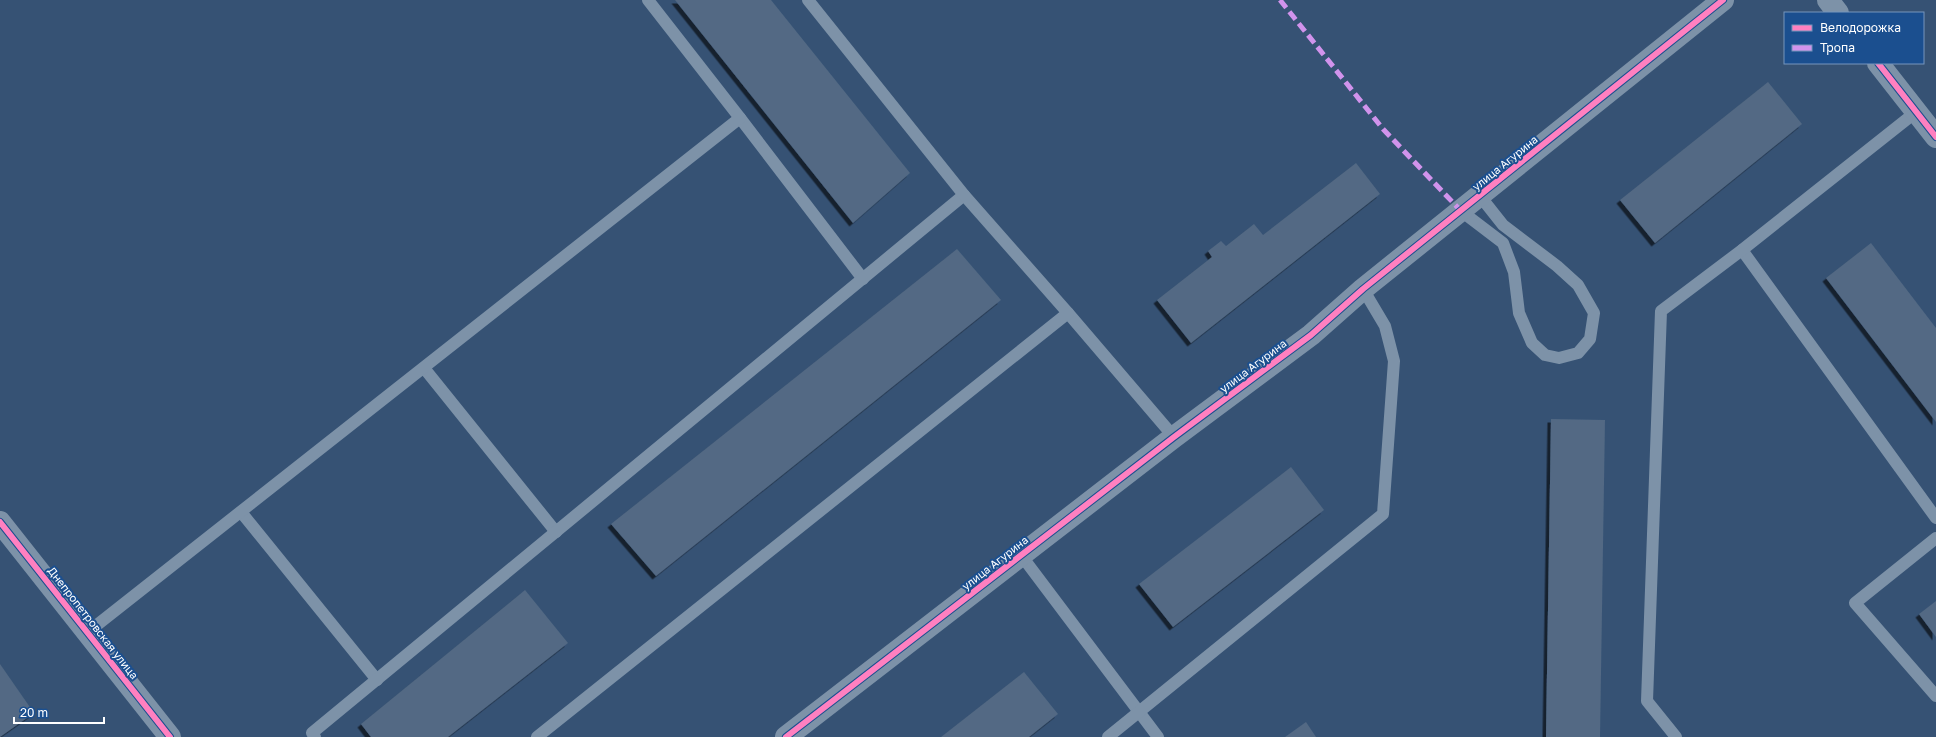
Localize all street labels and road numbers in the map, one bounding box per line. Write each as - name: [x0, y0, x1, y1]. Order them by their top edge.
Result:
- street label: улица Агурина: [1469, 132, 1540, 193]
- street label: улица Агурина: [1217, 336, 1289, 395]
- street label: улица Агурина: [959, 533, 1030, 592]
- street label: Днепропетровская улица: [46, 564, 141, 681]

